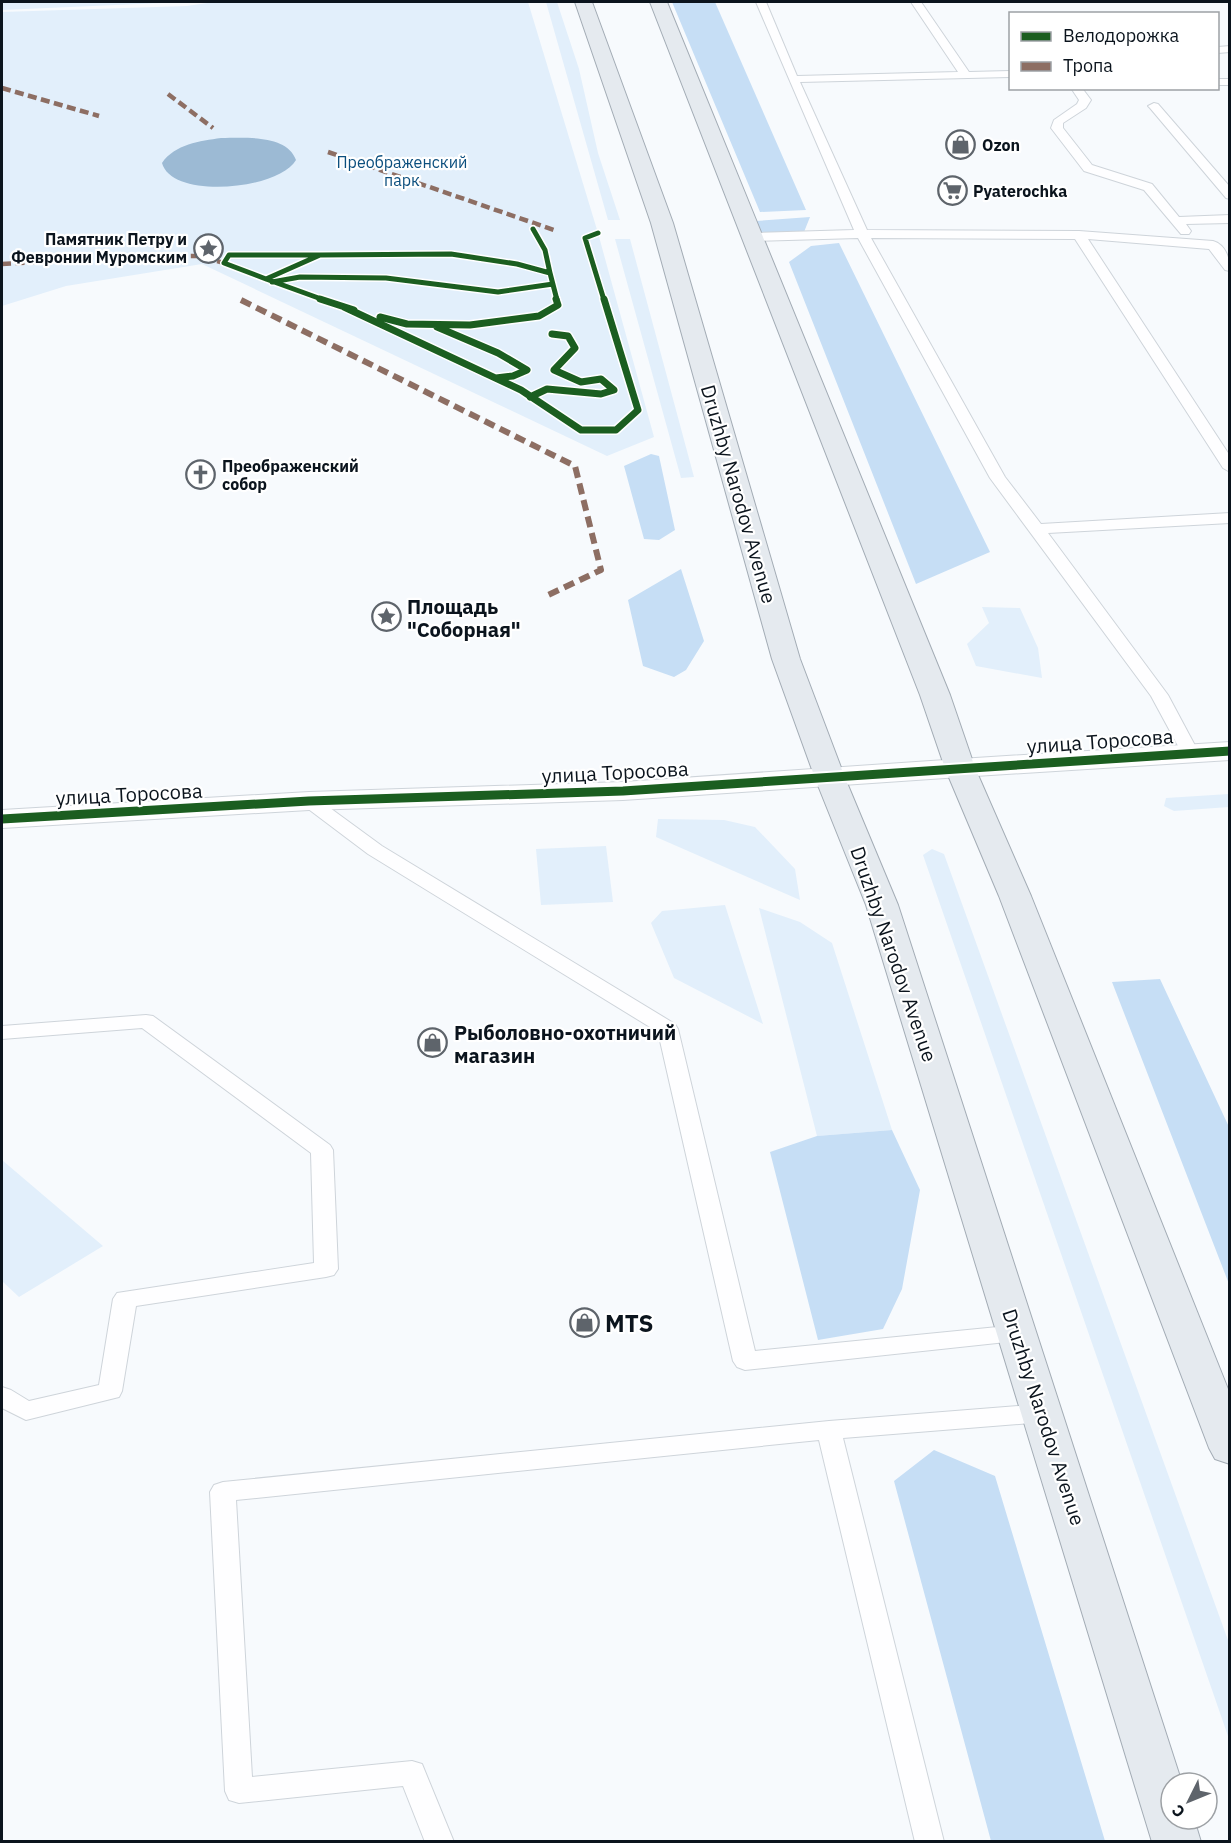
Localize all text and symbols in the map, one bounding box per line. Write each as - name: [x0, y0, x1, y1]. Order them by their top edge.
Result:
- legend: [1009, 12, 1219, 90]
- text: Велодорожка: [1063, 24, 1179, 47]
- text: Тропа: [1063, 54, 1113, 77]
- shop icon: Ozon: [945, 129, 977, 161]
- place label: Ozon: [982, 135, 1020, 155]
- park label: Преображенский парк: [337, 152, 467, 190]
- supermarket icon: Pyaterochka: [936, 175, 968, 207]
- place label: Pyaterochka: [973, 181, 1067, 201]
- place label: Памятник Петру и Февронии Муромским: [11, 229, 187, 267]
- place icon: Памятник Петру и Февронии Муромским: [192, 232, 224, 264]
- street label: Druzhby Narodov Avenue: [695, 382, 783, 606]
- place label: Преображенский собор: [222, 456, 359, 494]
- church icon: Преображенский собор: [185, 459, 217, 491]
- place label: Площадь "Соборная": [407, 593, 521, 643]
- place icon: Площадь "Соборная": [370, 601, 402, 633]
- street label: улица Торосова: [1026, 722, 1175, 760]
- street label: улица Торосова: [541, 755, 689, 789]
- street label: улица Торосова: [55, 777, 203, 811]
- street label: Druzhby Narodov Avenue: [844, 843, 944, 1065]
- place label: Рыболовно-охотничий магазин: [454, 1019, 676, 1069]
- shop icon: Рыболовно-охотничий магазин: [417, 1027, 449, 1059]
- street label: Druzhby Narodov Avenue: [996, 1305, 1092, 1529]
- shop icon: MTS: [568, 1307, 600, 1339]
- place label: MTS: [605, 1307, 653, 1339]
- north arrow: [1159, 1771, 1219, 1831]
- text: С: [1167, 1801, 1189, 1822]

